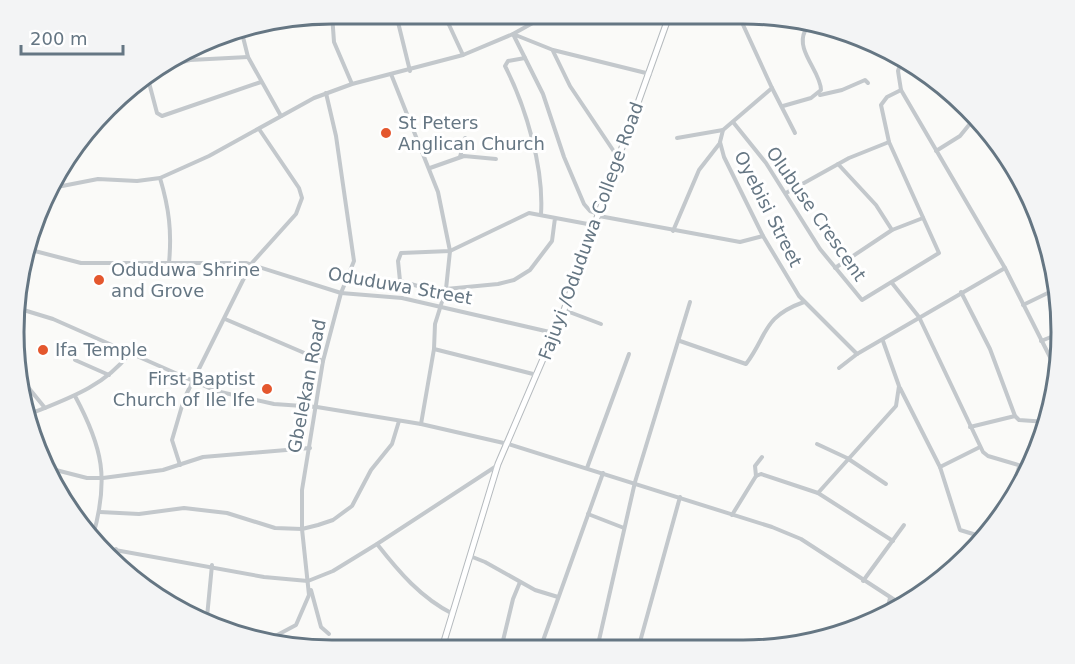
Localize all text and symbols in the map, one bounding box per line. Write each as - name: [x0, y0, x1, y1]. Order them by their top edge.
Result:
- scale bar: [21, 18, 123, 56]
- text: 200 m: [30, 28, 88, 49]
- street label: Fajuyi /Oduduwa College Road: [534, 99, 647, 363]
- place label: St Peters Anglican Church: [398, 112, 545, 154]
- marker: St Peters Anglican Church: [379, 126, 393, 140]
- street label: Olubuse Crescent: [762, 143, 871, 285]
- street label: Oyebisi Street: [730, 147, 807, 270]
- place label: Oduduwa Shrine and Grove: [111, 259, 260, 301]
- street label: Oduduwa Street: [326, 262, 474, 309]
- marker: Oduduwa Shrine and Grove: [92, 273, 106, 287]
- street label: Gbelekan Road: [283, 317, 330, 455]
- place label: Ifa Temple: [55, 339, 147, 360]
- marker: Ifa Temple: [36, 343, 50, 357]
- place label: First Baptist Church of Ile Ife: [113, 368, 255, 410]
- marker: First Baptist Church of Ile Ife: [260, 382, 274, 396]

